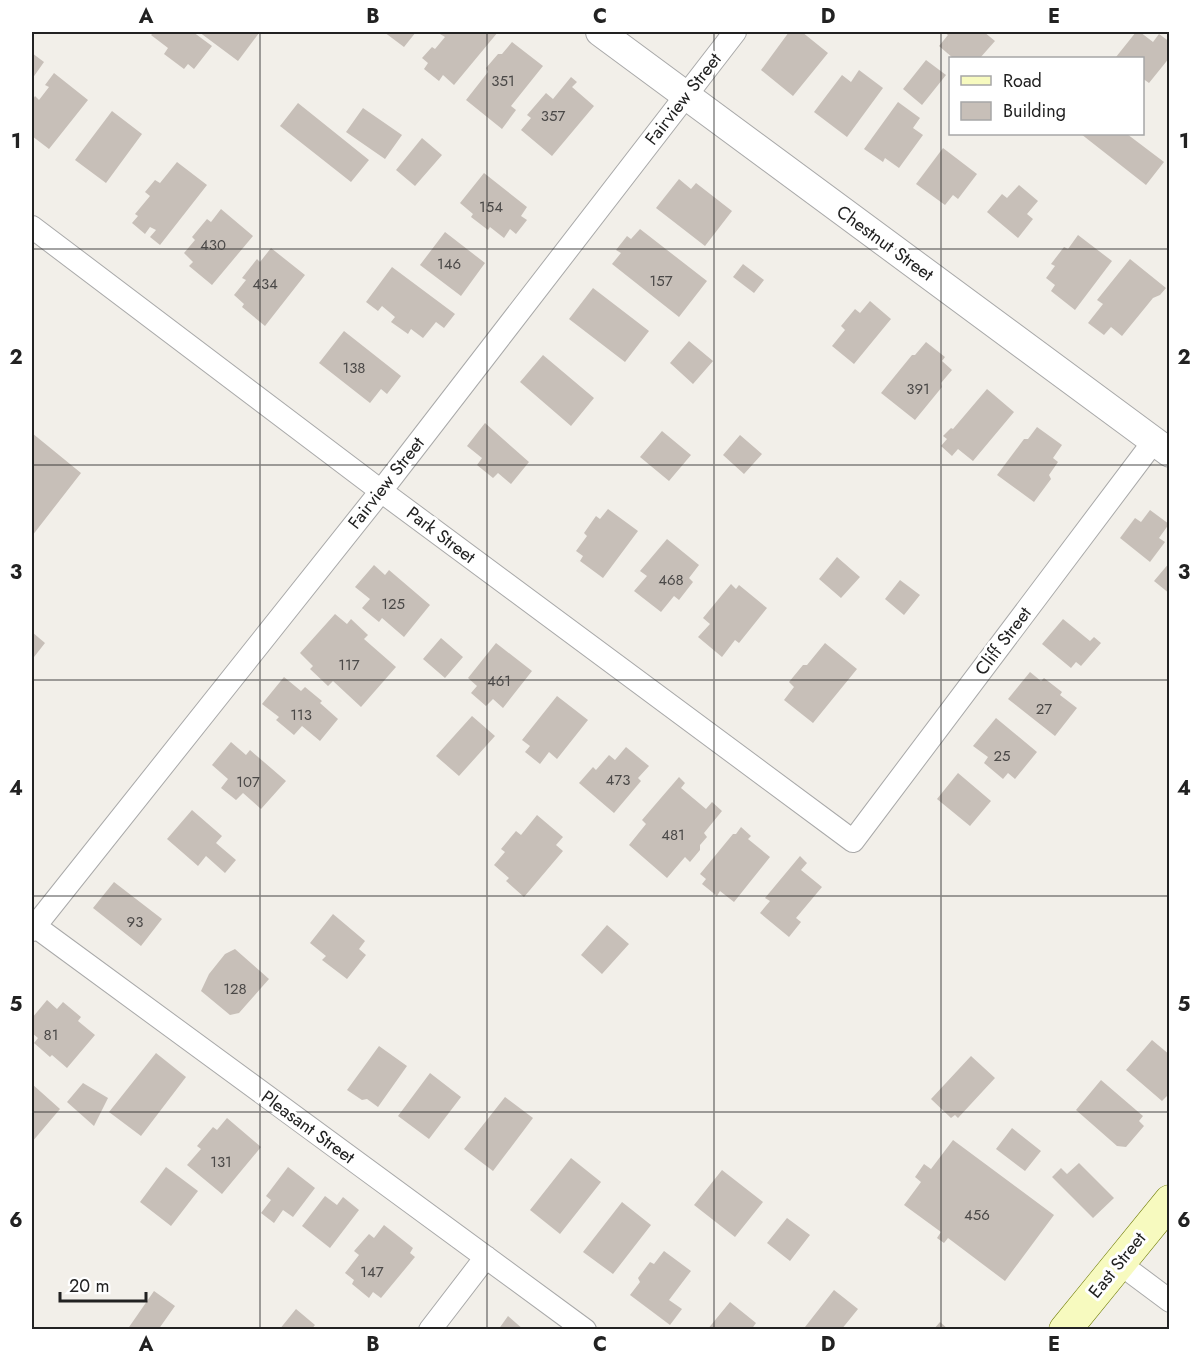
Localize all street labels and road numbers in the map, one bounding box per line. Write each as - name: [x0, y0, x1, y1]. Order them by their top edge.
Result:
- street label: Fairview Street: [639, 47, 728, 151]
- street label: Chestnut Street: [831, 199, 939, 287]
- street label: Fairview Street: [342, 431, 431, 535]
- street label: Park Street: [401, 500, 481, 570]
- street label: Cliff Street: [969, 601, 1038, 681]
- street label: Pleasant Street: [256, 1084, 361, 1170]
- street label: East Street: [1082, 1226, 1152, 1304]

